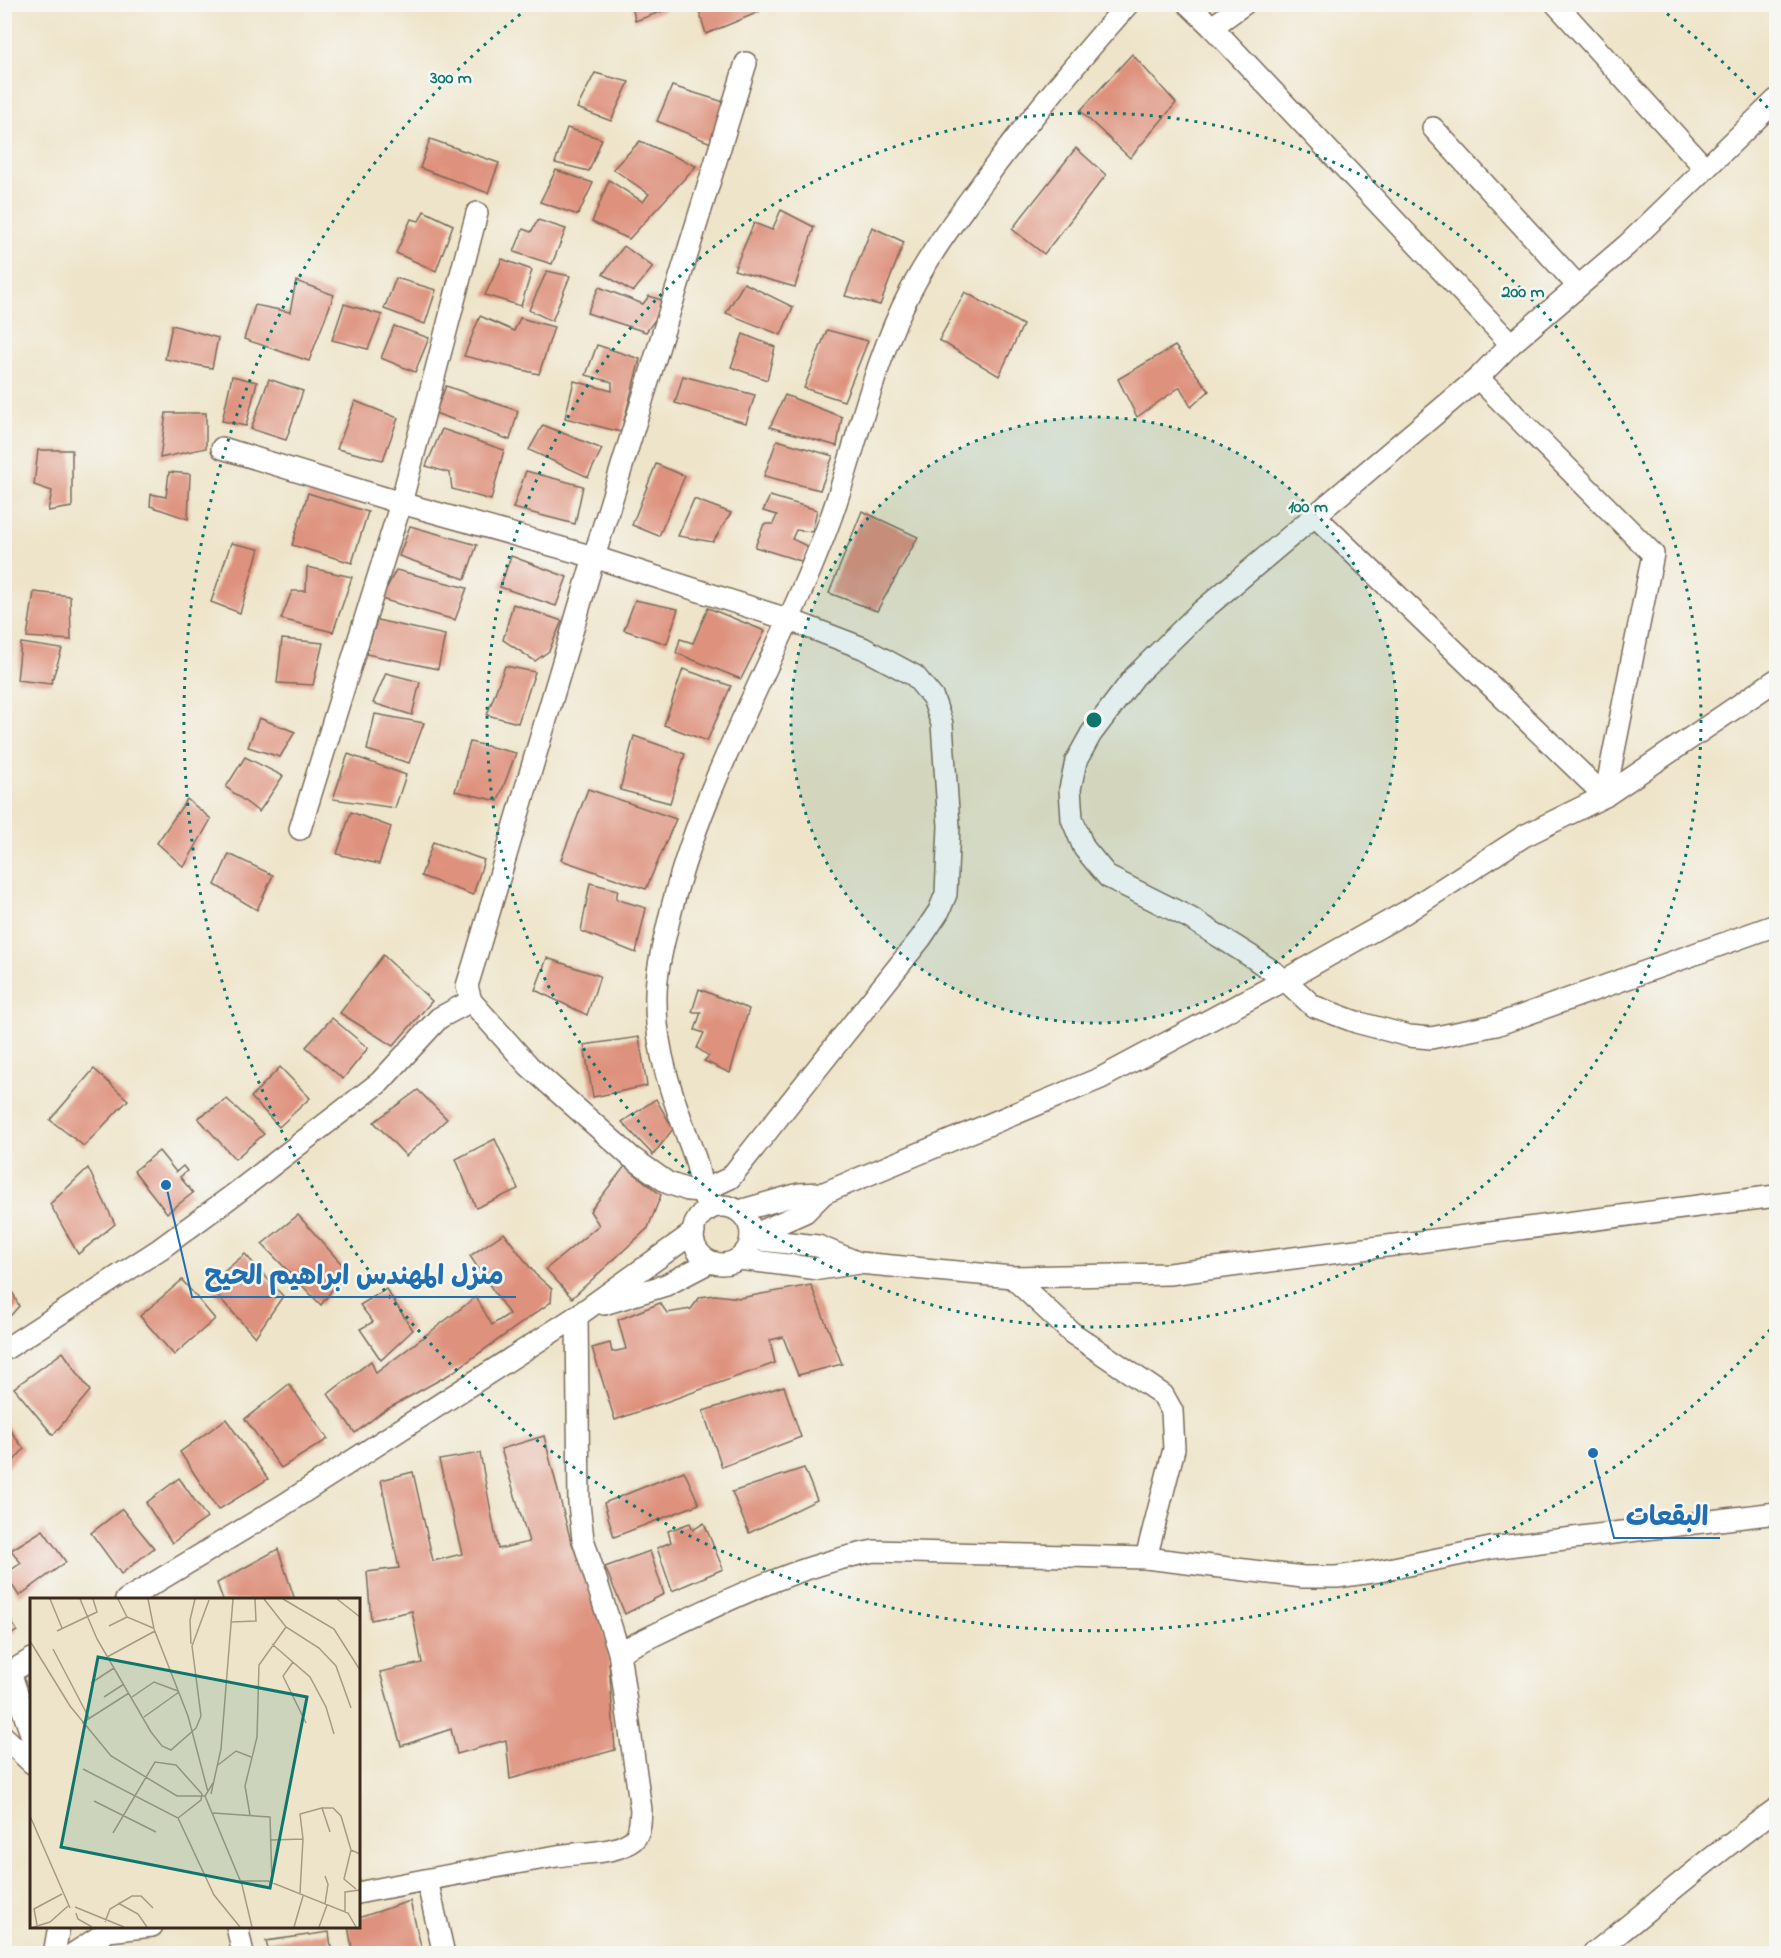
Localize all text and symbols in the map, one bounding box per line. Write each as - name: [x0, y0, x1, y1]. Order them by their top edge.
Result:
- text: 300 m: [429, 66, 472, 92]
- text: 200 m: [1501, 280, 1545, 306]
- text: 100 m: [1288, 495, 1328, 521]
- centre of rings: [1084, 710, 1104, 730]
- callout: منزل المهندس ابراهيم الحيح: [192, 1252, 516, 1297]
- text: منزل المهندس ابراهيم الحيح: [204, 1258, 504, 1297]
- callout: البقعات: [1614, 1493, 1720, 1538]
- text: البقعات: [1626, 1499, 1708, 1538]
- inset map: [30, 1598, 360, 1928]

